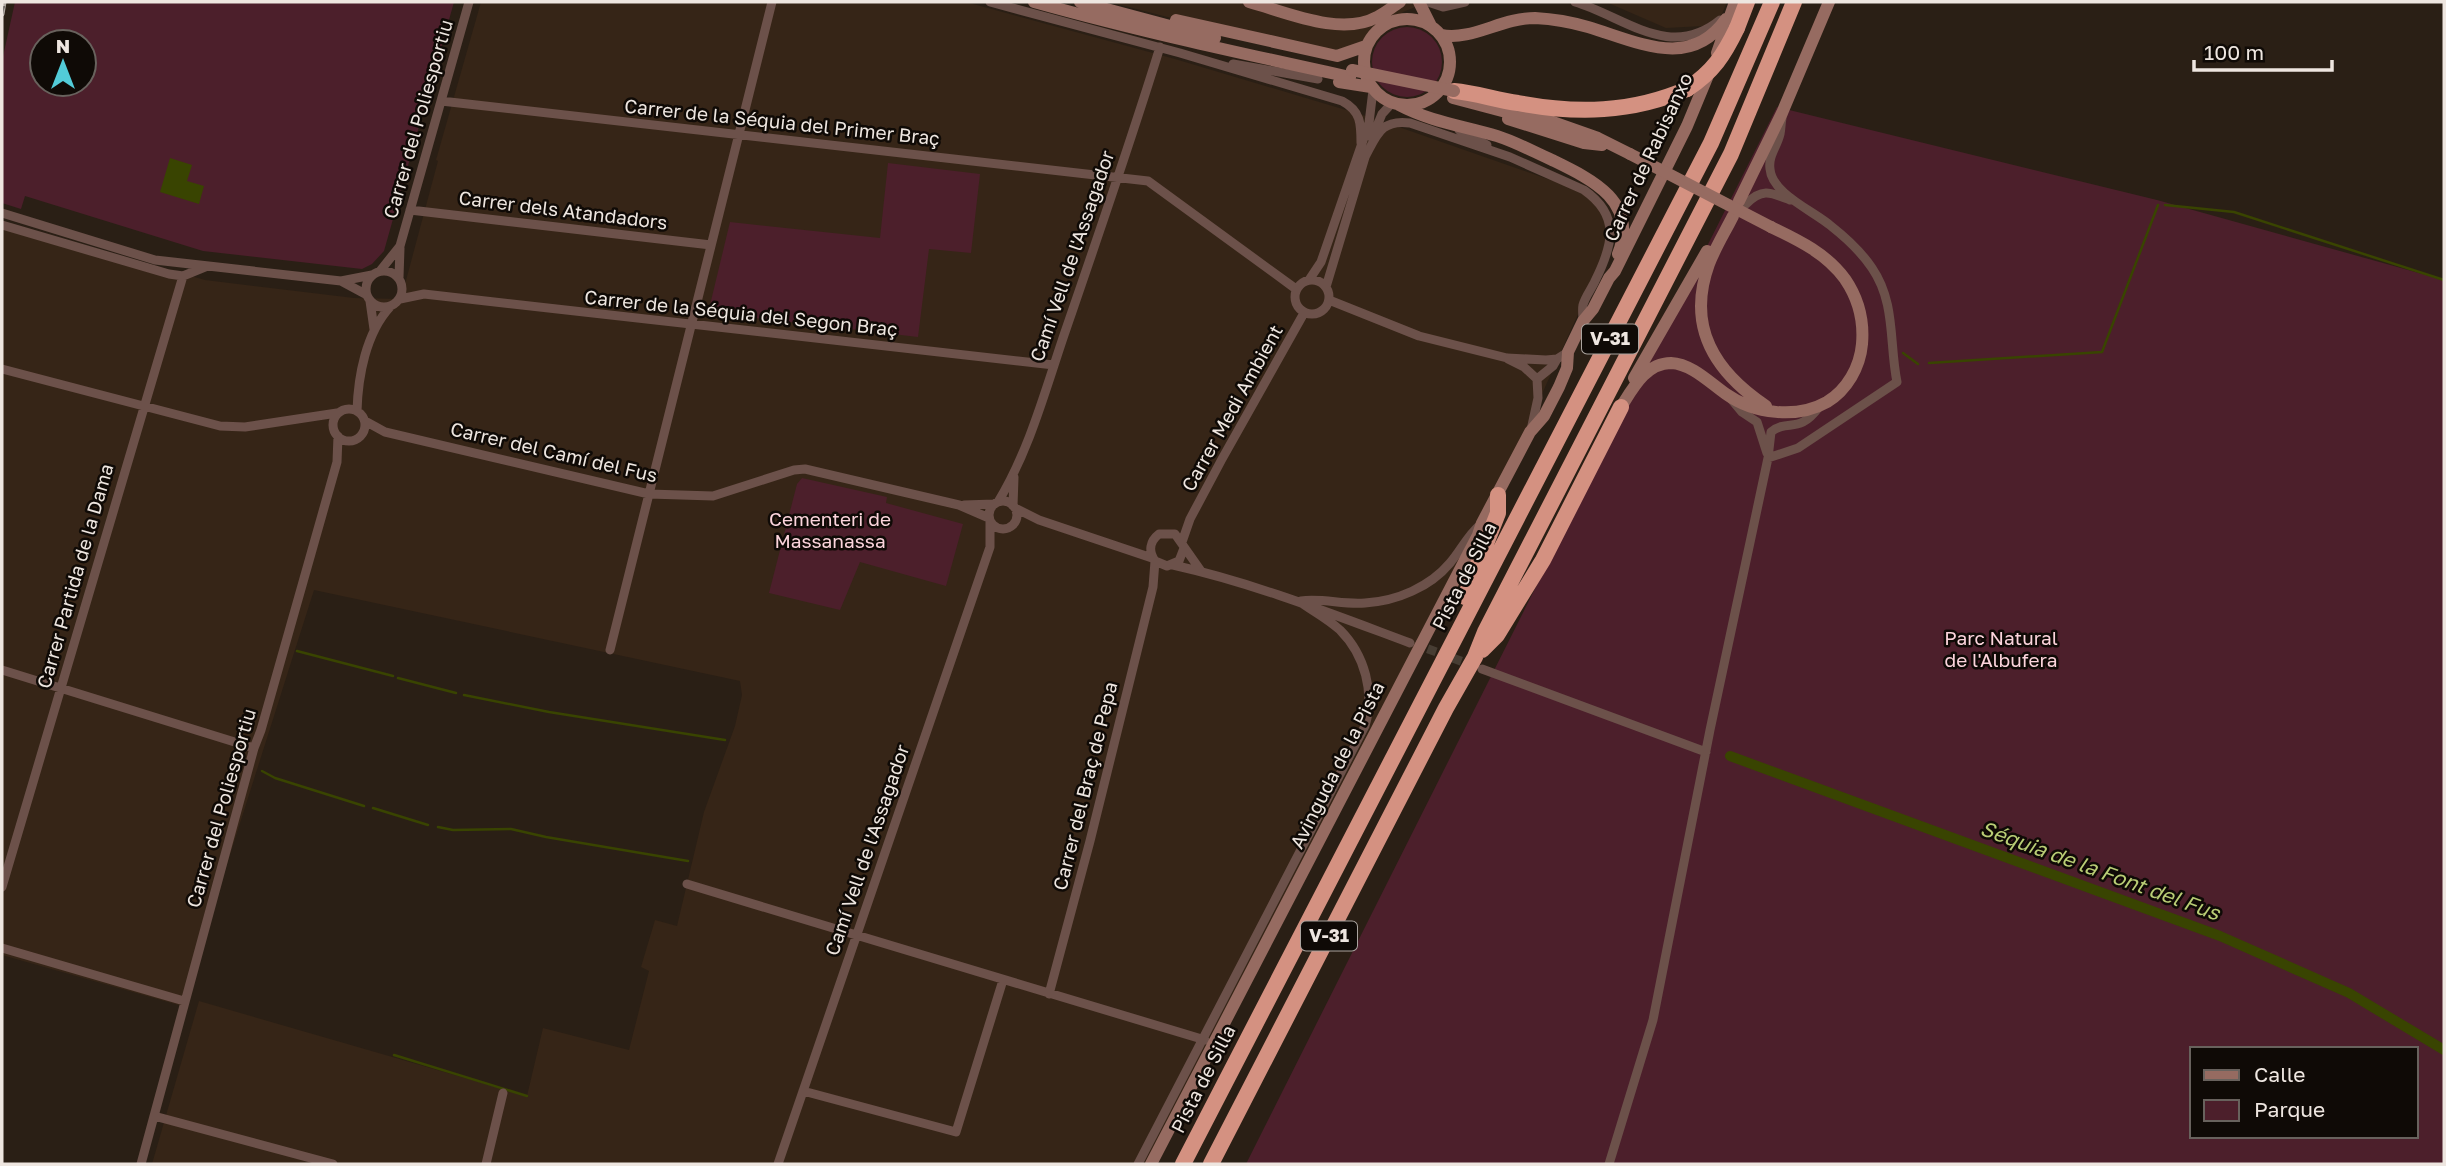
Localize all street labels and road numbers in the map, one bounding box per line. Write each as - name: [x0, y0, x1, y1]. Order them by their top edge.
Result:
- street label: Carrer del Poliesportiu: [378, 17, 457, 221]
- street label: Carrer de Rabisanxo: [1598, 69, 1697, 245]
- street label: Carrer de la Séquia del Primer Braç: [623, 94, 941, 150]
- street label: Camí Vell de l'Assagador: [1025, 147, 1119, 364]
- street label: Carrer dels Atandadors: [457, 185, 669, 234]
- street label: Carrer de la Séquia del Segon Braç: [583, 285, 899, 340]
- street label: Carrer Medi Ambient: [1176, 320, 1287, 495]
- road number: V-31: [1582, 324, 1638, 354]
- street label: Carrer del Camí del Fus: [448, 416, 660, 487]
- street label: Carrer Partida de la Dama: [31, 461, 118, 691]
- street label: Pista de Silla: [1426, 518, 1501, 634]
- street label: Avinguda de la Pista: [1284, 677, 1389, 852]
- street label: Carrer del Braç de Pepa: [1047, 679, 1122, 892]
- street label: Carrer del Poliesportiu: [181, 706, 260, 910]
- street label: Camí Vell de l'Assagador: [820, 741, 914, 958]
- road number: V-31: [1301, 922, 1357, 951]
- street label: Pista de Silla: [1165, 1021, 1240, 1137]

